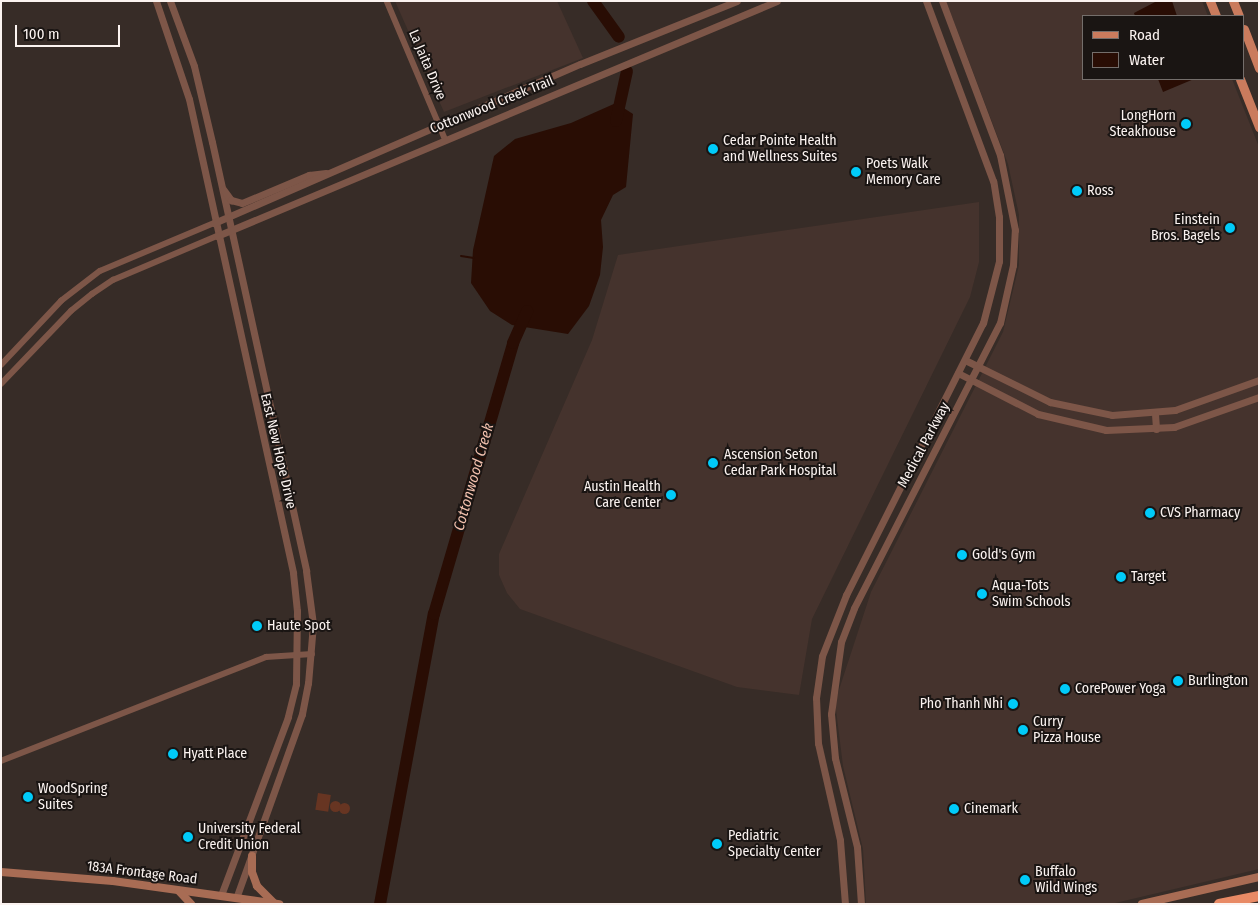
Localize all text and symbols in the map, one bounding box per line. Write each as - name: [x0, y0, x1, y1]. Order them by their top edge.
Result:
- scale bar: [18, 15, 122, 47]
- legend: [1082, 15, 1245, 80]
- text: 100 m: [23, 25, 60, 43]
- text: Road: [1129, 26, 1160, 44]
- street label: La Jaita Drive: [405, 27, 449, 103]
- text: Water: [1129, 51, 1164, 69]
- street label: Cottonwood Creek Trail: [428, 72, 556, 138]
- place label: LongHorn Steakhouse: [1110, 108, 1176, 140]
- marker: LongHorn Steakhouse: [1180, 118, 1192, 130]
- place label: Cedar Pointe Health and Wellness Suites: [723, 133, 837, 166]
- marker: Cedar Pointe Health and Wellness Suites: [707, 143, 719, 155]
- place label: Poets Walk Memory Care: [866, 156, 941, 188]
- marker: Poets Walk Memory Care: [850, 166, 862, 178]
- place label: Ross: [1087, 183, 1114, 199]
- marker: Ross: [1071, 185, 1083, 197]
- place label: Einstein Bros. Bagels: [1151, 212, 1220, 244]
- marker: Einstein Bros. Bagels: [1224, 222, 1236, 234]
- street label: East New Hope Drive: [257, 392, 299, 510]
- street label: Medical Parkway: [894, 399, 954, 491]
- water label: Cottonwood Creek: [450, 421, 498, 533]
- place label: Ascension Seton Cedar Park Hospital: [724, 447, 836, 480]
- marker: Ascension Seton Cedar Park Hospital: [706, 456, 720, 470]
- place label: Austin Health Care Center: [584, 479, 661, 512]
- marker: Austin Health Care Center: [665, 489, 677, 501]
- place label: CVS Pharmacy: [1160, 505, 1240, 521]
- marker: CVS Pharmacy: [1144, 507, 1156, 519]
- place label: Gold's Gym: [972, 547, 1036, 563]
- marker: Gold's Gym: [956, 549, 968, 561]
- place label: Target: [1131, 569, 1166, 585]
- marker: Target: [1115, 571, 1127, 583]
- place label: Aqua-Tots Swim Schools: [992, 578, 1070, 610]
- marker: Aqua-Tots Swim Schools: [976, 588, 988, 600]
- place label: Haute Spot: [267, 618, 331, 634]
- marker: Haute Spot: [251, 620, 263, 632]
- place label: Burlington: [1188, 673, 1248, 689]
- marker: Burlington: [1172, 675, 1184, 687]
- place label: CorePower Yoga: [1075, 681, 1166, 697]
- marker: CorePower Yoga: [1059, 683, 1071, 695]
- place label: Pho Thanh Nhi: [920, 696, 1003, 712]
- marker: Pho Thanh Nhi: [1007, 698, 1019, 710]
- place label: Curry Pizza House: [1033, 714, 1101, 746]
- marker: Curry Pizza House: [1017, 724, 1029, 736]
- place label: Hyatt Place: [183, 746, 247, 762]
- marker: Hyatt Place: [167, 748, 179, 760]
- place label: WoodSpring Suites: [38, 781, 107, 814]
- marker: WoodSpring Suites: [22, 791, 34, 803]
- place label: Cinemark: [964, 801, 1018, 817]
- marker: Cinemark: [948, 803, 960, 815]
- place label: University Federal Credit Union: [198, 821, 300, 854]
- place label: Pediatric Specialty Center: [728, 828, 821, 860]
- marker: University Federal Credit Union: [182, 831, 194, 843]
- marker: Pediatric Specialty Center: [710, 837, 724, 851]
- street label: 183A Frontage Road: [86, 858, 198, 888]
- place label: Buffalo Wild Wings: [1035, 864, 1097, 896]
- marker: Buffalo Wild Wings: [1019, 874, 1031, 886]

